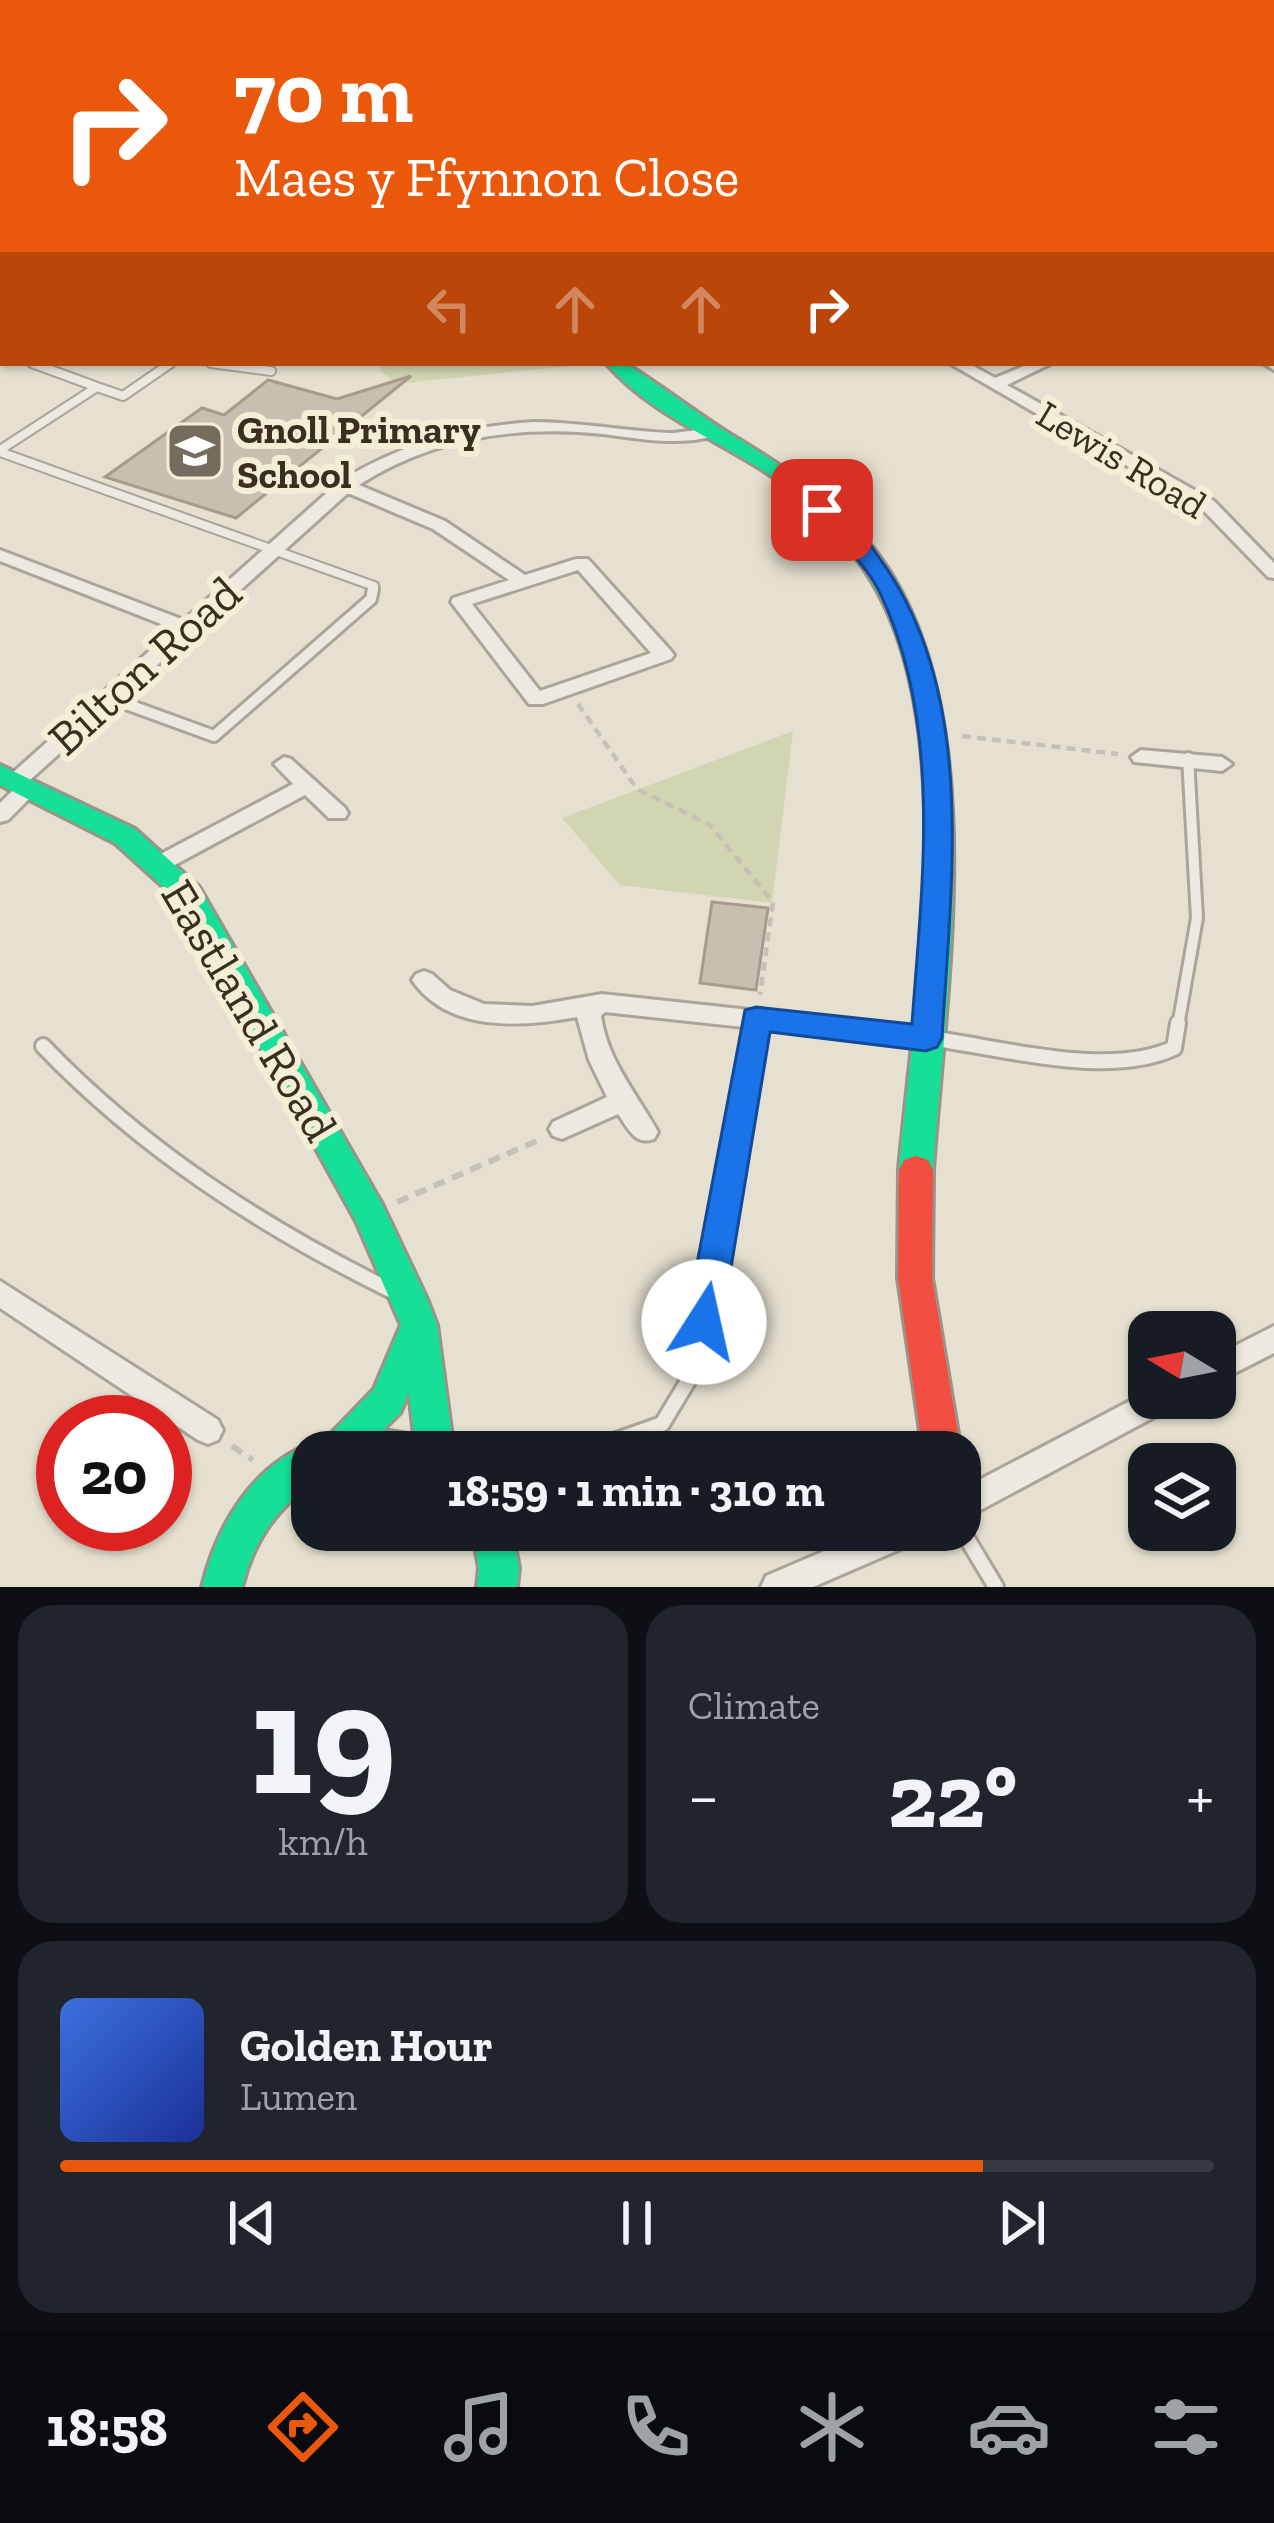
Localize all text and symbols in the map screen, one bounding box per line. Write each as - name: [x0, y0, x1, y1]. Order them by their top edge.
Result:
- text: 70 m: [234, 43, 413, 144]
- icon: right: [36, 48, 192, 204]
- text: Maes y Ffynnon Close: [234, 145, 739, 210]
- icon: left: [416, 276, 482, 342]
- icon: ahead: [542, 276, 608, 342]
- icon: ahead: [668, 276, 734, 342]
- icon: right: [794, 276, 860, 342]
- street label: Lewis Road: [1028, 390, 1215, 528]
- place label: Gnoll Primary School: [237, 406, 481, 498]
- school or university icon: Gnoll Primary School: [164, 420, 226, 482]
- pin: [771, 459, 873, 561]
- icon: arrive: [789, 477, 855, 543]
- street label: Bilton Road: [36, 564, 252, 767]
- street label: Eastland Road: [149, 870, 350, 1151]
- position arrow: [641, 1259, 767, 1385]
- north arrow: [1128, 1311, 1236, 1419]
- map controls: [1128, 1311, 1236, 1551]
- speed limit sign: 20: [36, 1395, 192, 1551]
- button: layers: [1128, 1443, 1236, 1551]
- text: 18:59 · 1 min · 310 m: [447, 1464, 825, 1518]
- text: 19: [250, 1646, 396, 1833]
- text: Climate: [688, 1682, 820, 1729]
- text: 22°: [888, 1742, 1017, 1850]
- text: −: [688, 1757, 719, 1836]
- text: +: [1186, 1757, 1214, 1836]
- text: km/h: [279, 1818, 368, 1865]
- text: Golden Hour: [240, 2019, 493, 2073]
- text: Lumen: [240, 2073, 357, 2120]
- icon: previous: [219, 2190, 285, 2256]
- icon: pause: [604, 2190, 670, 2256]
- icon: next: [989, 2190, 1055, 2256]
- icon: directions: [261, 2385, 345, 2469]
- icon: music: [437, 2385, 521, 2469]
- icon: phone: [614, 2385, 698, 2469]
- icon: climate: [790, 2385, 874, 2469]
- icon: car: [967, 2385, 1051, 2469]
- icon: filters: [1144, 2385, 1228, 2469]
- text: 18:58: [46, 2395, 168, 2460]

